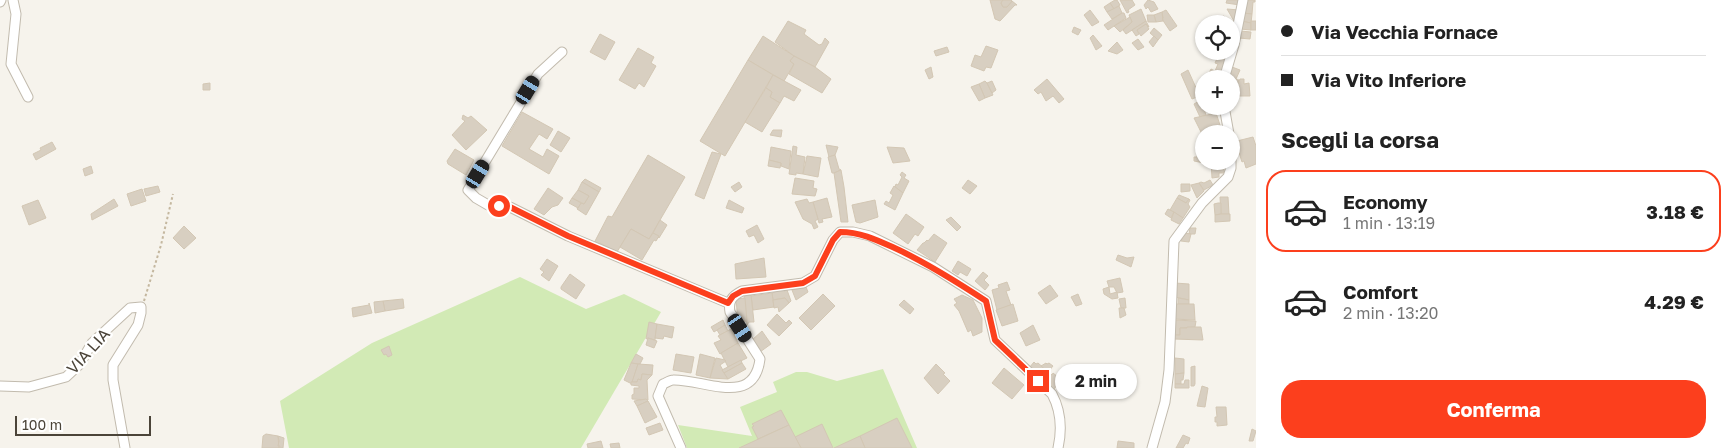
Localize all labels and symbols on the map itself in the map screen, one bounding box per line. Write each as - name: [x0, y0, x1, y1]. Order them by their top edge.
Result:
- car: [513, 73, 542, 107]
- car: [463, 157, 492, 191]
- route start: [488, 195, 510, 217]
- car: [725, 311, 754, 345]
- street label: VIA LIA: [62, 324, 114, 378]
- callout: 2 min: [1056, 364, 1138, 398]
- route end: [1027, 370, 1049, 392]
- scale bar: [15, 413, 151, 436]

